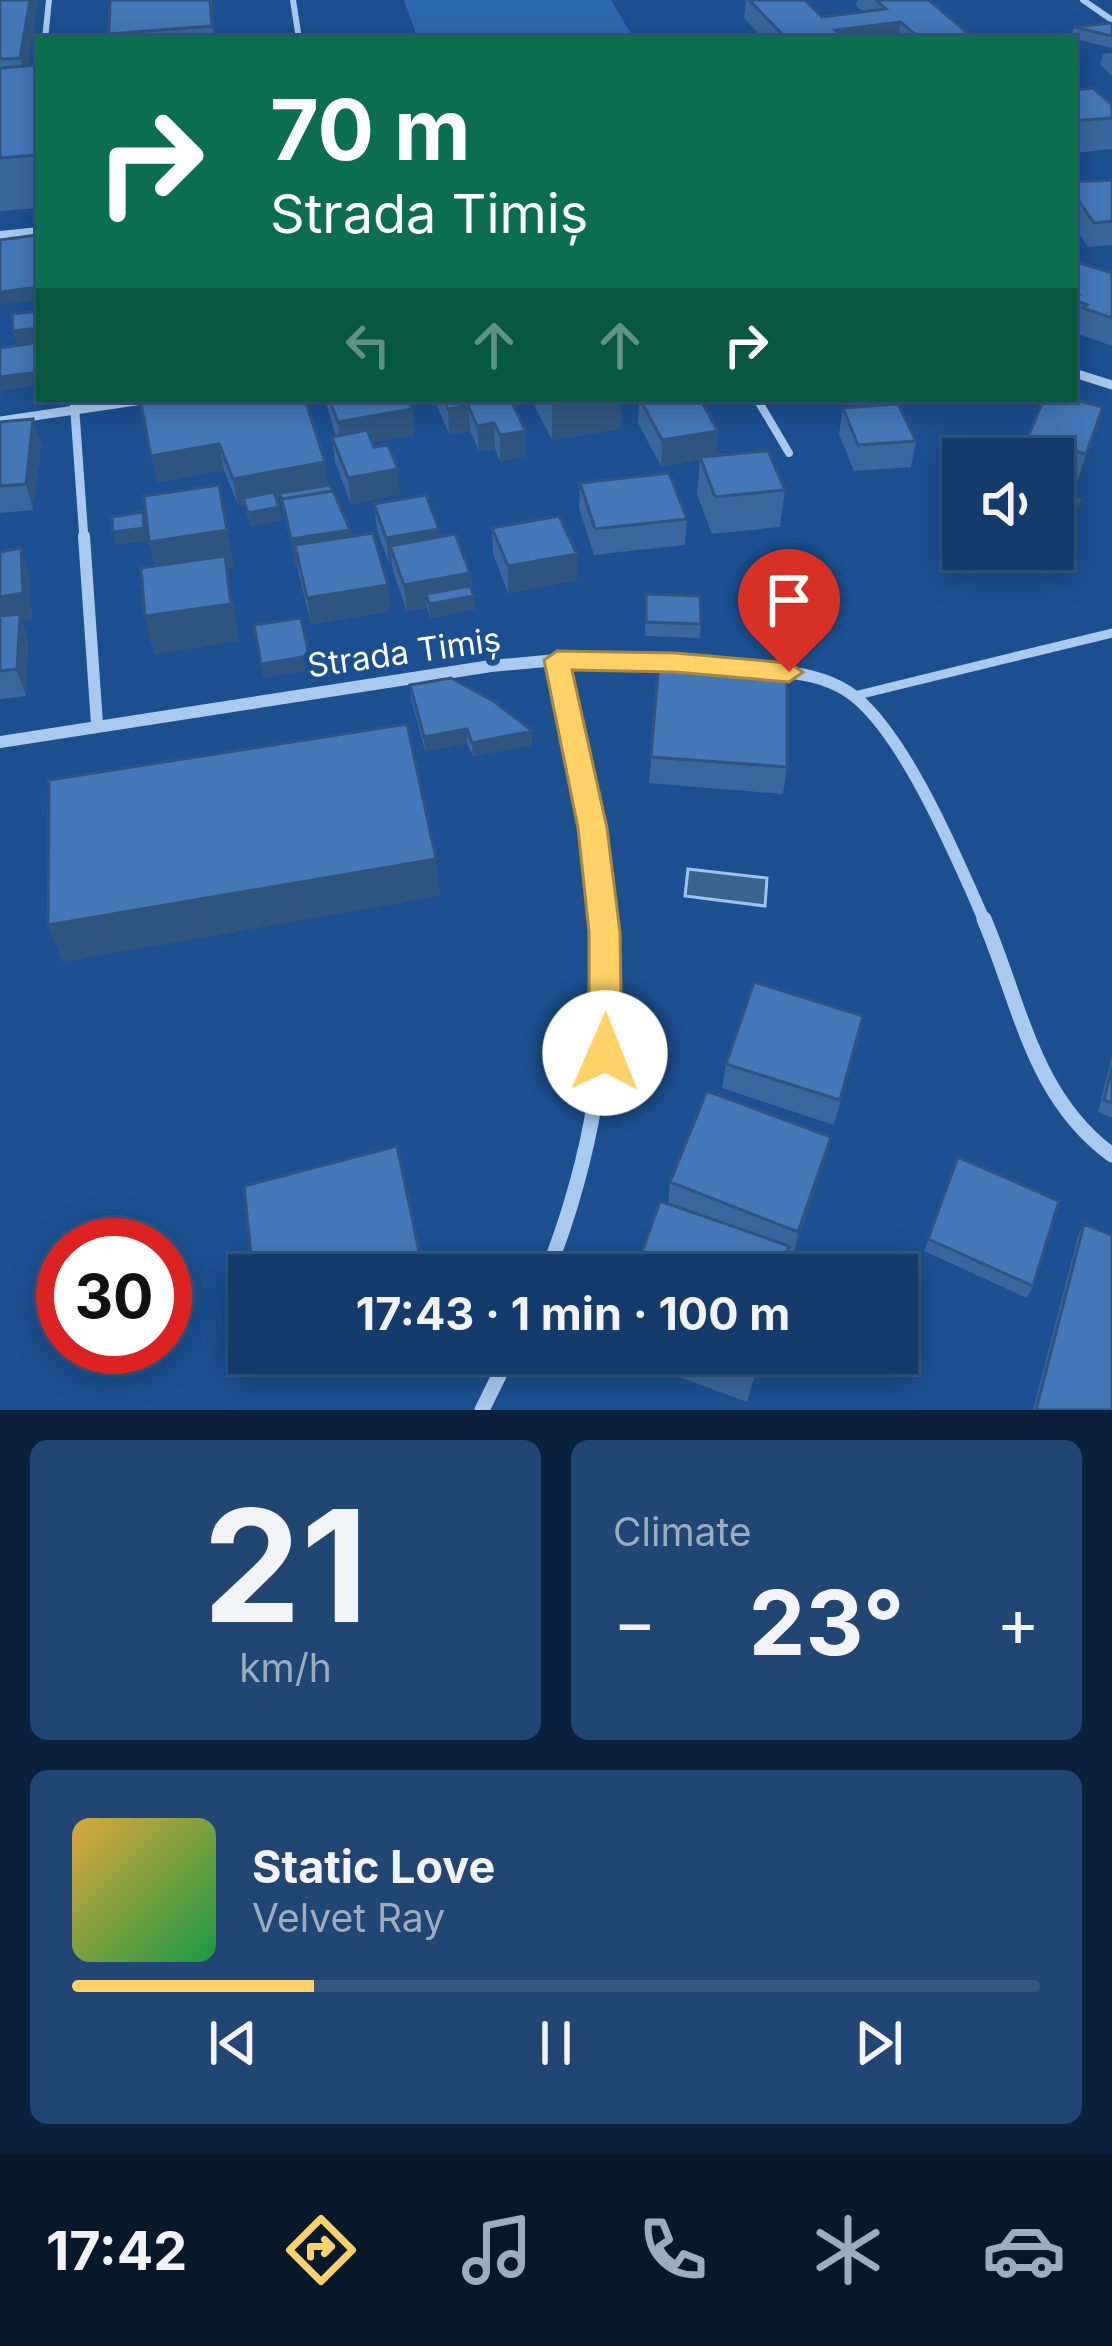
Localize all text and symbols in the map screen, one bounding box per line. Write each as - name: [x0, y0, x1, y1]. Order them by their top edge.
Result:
- text: 70 m: [270, 79, 471, 180]
- icon: right: [72, 84, 228, 240]
- text: Strada Timiș: [270, 181, 588, 246]
- icon: left: [335, 312, 401, 378]
- icon: ahead: [461, 312, 527, 378]
- icon: ahead: [587, 312, 653, 378]
- icon: right: [713, 312, 779, 378]
- map controls: [942, 438, 1074, 570]
- button: sound: [942, 438, 1074, 570]
- pin: [738, 549, 840, 672]
- icon: arrive: [756, 567, 822, 633]
- street label: Strada Timiș: [305, 619, 503, 685]
- position arrow: [542, 990, 668, 1116]
- speed limit sign: 30: [36, 1218, 192, 1374]
- text: 17:43 · 1 min · 100 m: [356, 1286, 790, 1341]
- text: 21: [203, 1471, 368, 1660]
- text: Climate: [613, 1508, 752, 1555]
- text: 23°: [749, 1568, 904, 1677]
- text: −: [613, 1582, 657, 1662]
- text: +: [996, 1582, 1040, 1662]
- text: km/h: [239, 1644, 332, 1691]
- text: Static Love: [252, 1839, 495, 1894]
- text: Velvet Ray: [252, 1894, 445, 1941]
- icon: previous: [200, 2010, 266, 2076]
- icon: pause: [523, 2010, 589, 2076]
- icon: next: [846, 2010, 912, 2076]
- icon: directions: [279, 2208, 363, 2292]
- icon: music: [455, 2208, 539, 2292]
- icon: phone: [631, 2208, 715, 2292]
- icon: climate: [806, 2208, 890, 2292]
- icon: car: [982, 2208, 1066, 2292]
- text: 17:42: [46, 2218, 187, 2283]

